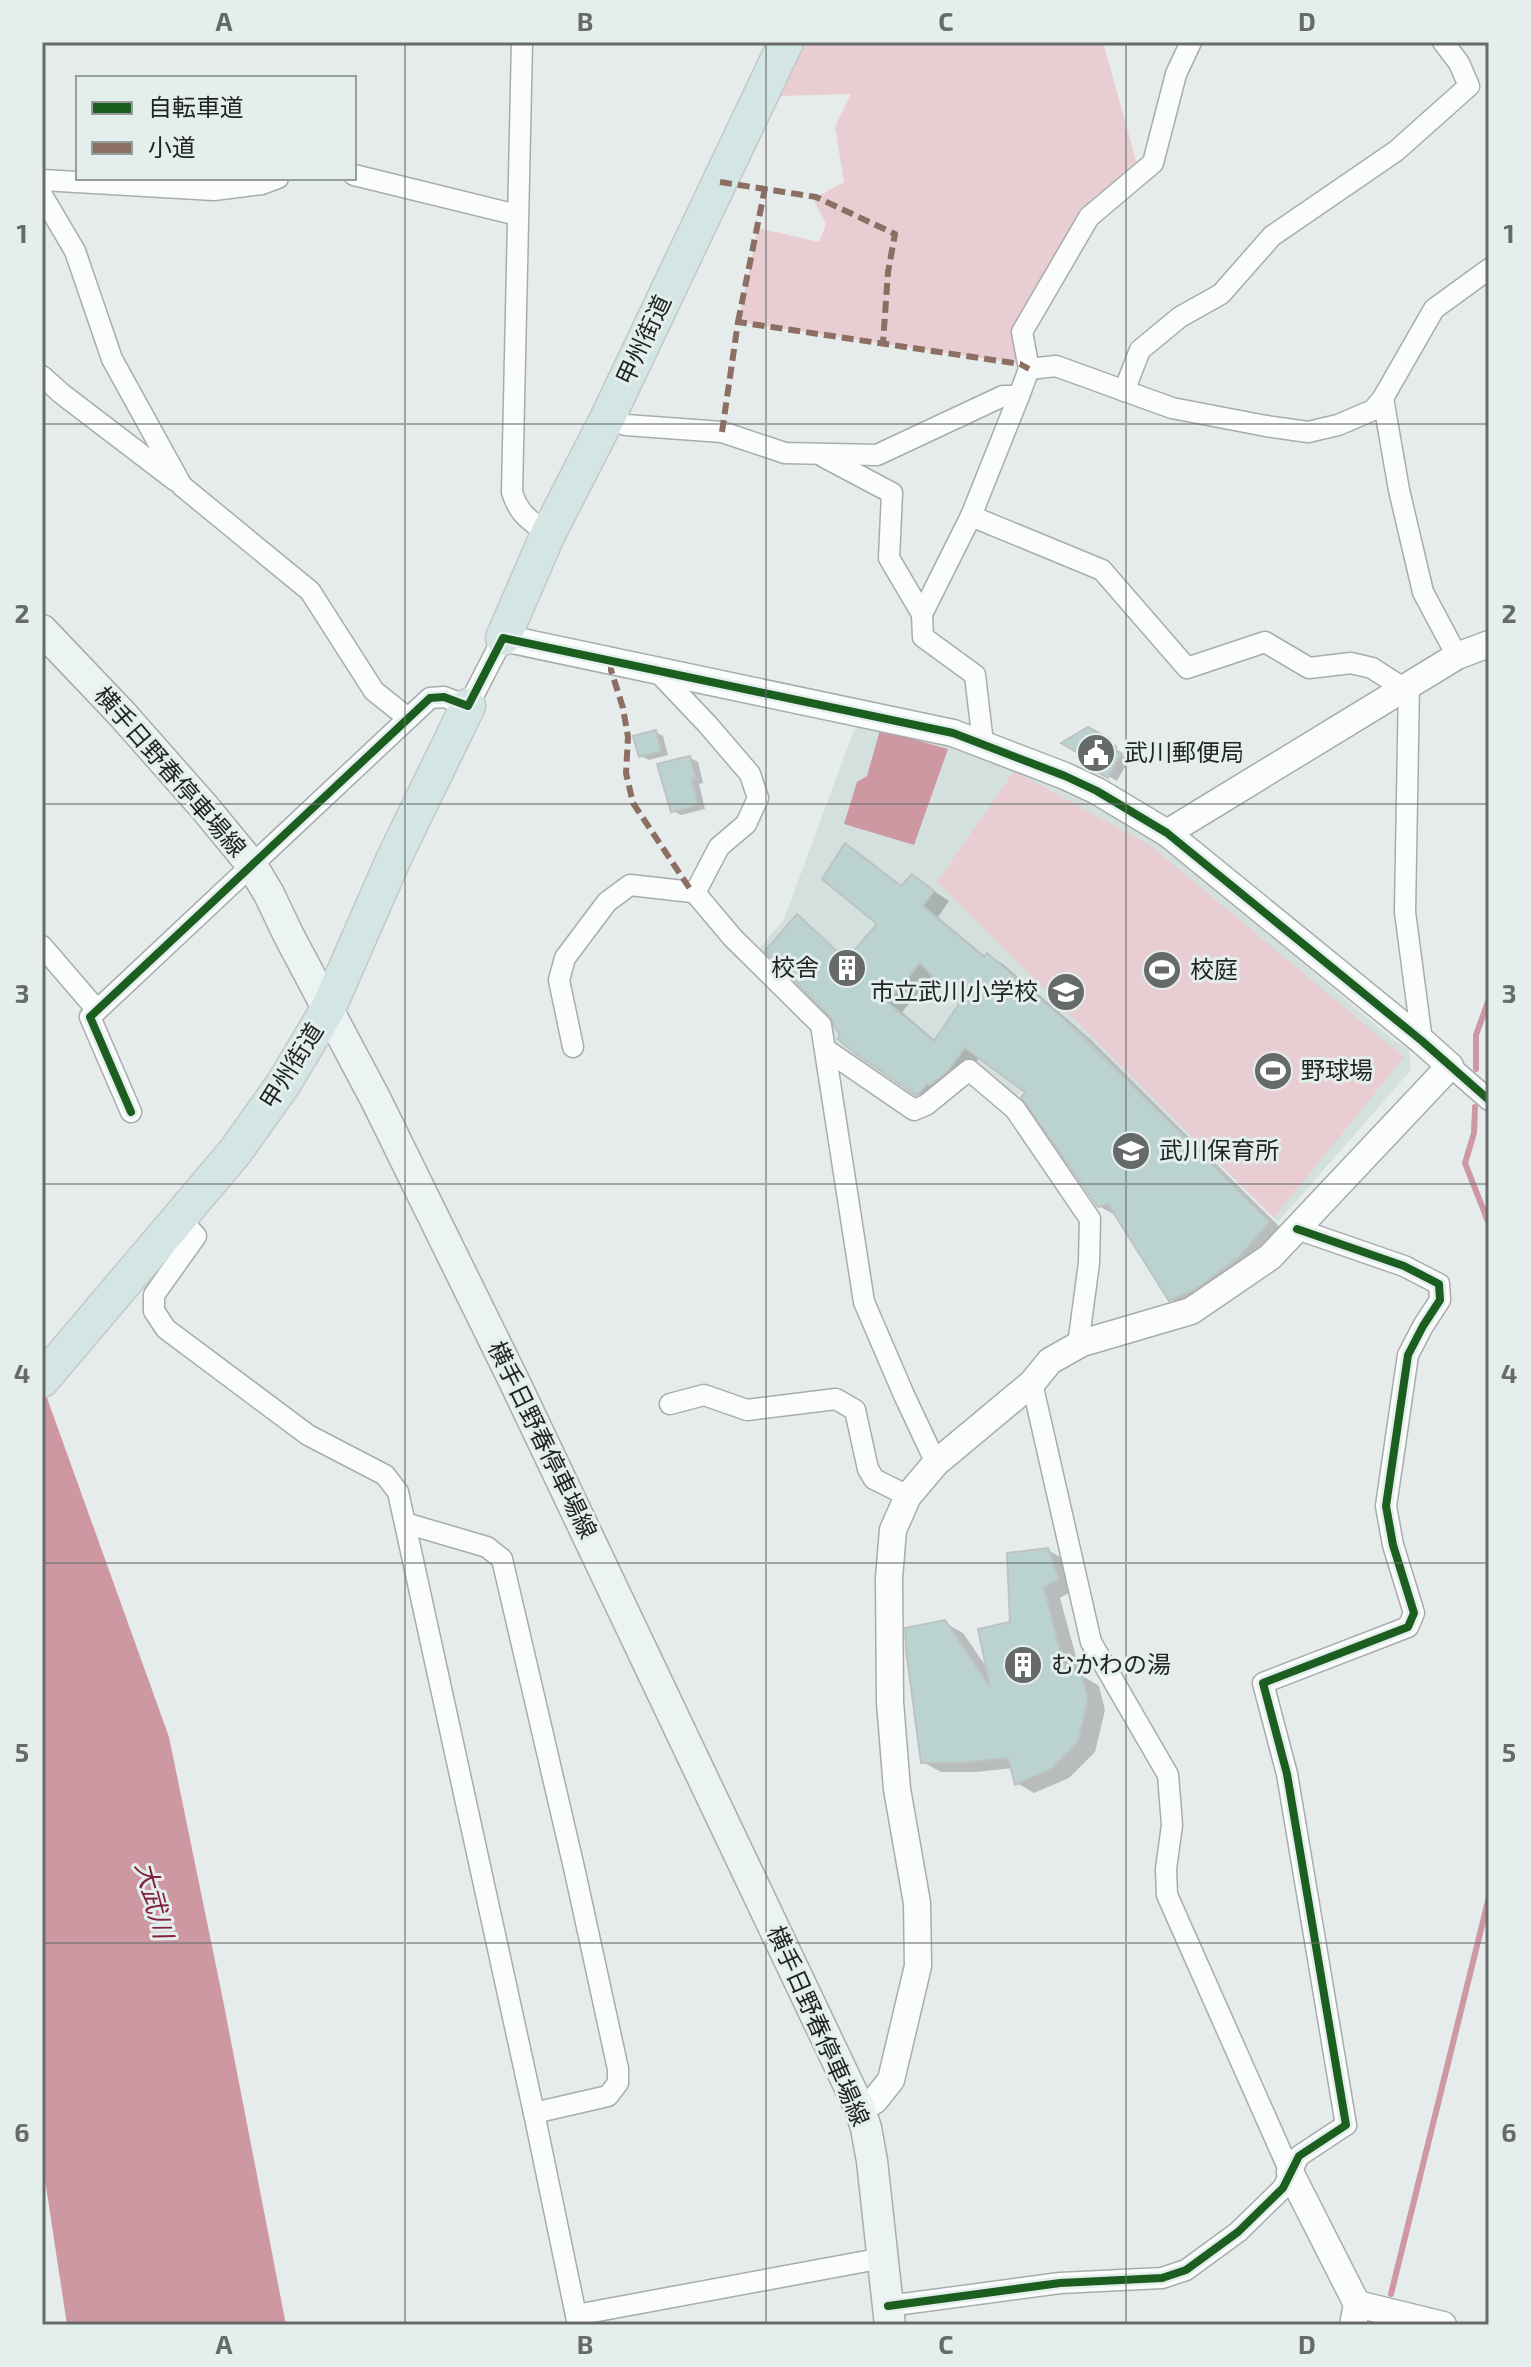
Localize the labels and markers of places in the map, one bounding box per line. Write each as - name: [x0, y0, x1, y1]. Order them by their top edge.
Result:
- public building icon: 武川郵便局: [1075, 732, 1117, 774]
- place label: 武川郵便局: [1124, 737, 1244, 766]
- building icon: 校舎: [826, 947, 868, 989]
- sports icon: 校庭: [1141, 949, 1183, 991]
- place label: 校舎: [771, 952, 819, 981]
- place label: 校庭: [1190, 954, 1238, 983]
- school or university icon: 市立武川小学校: [1045, 971, 1087, 1013]
- place label: 市立武川小学校: [870, 976, 1038, 1005]
- sports icon: 野球場: [1252, 1050, 1294, 1092]
- place label: 野球場: [1301, 1055, 1373, 1084]
- school or university icon: 武川保育所: [1110, 1130, 1152, 1172]
- place label: 武川保育所: [1159, 1135, 1279, 1164]
- building icon: むかわの湯: [1002, 1644, 1044, 1686]
- place label: むかわの湯: [1051, 1649, 1171, 1678]

